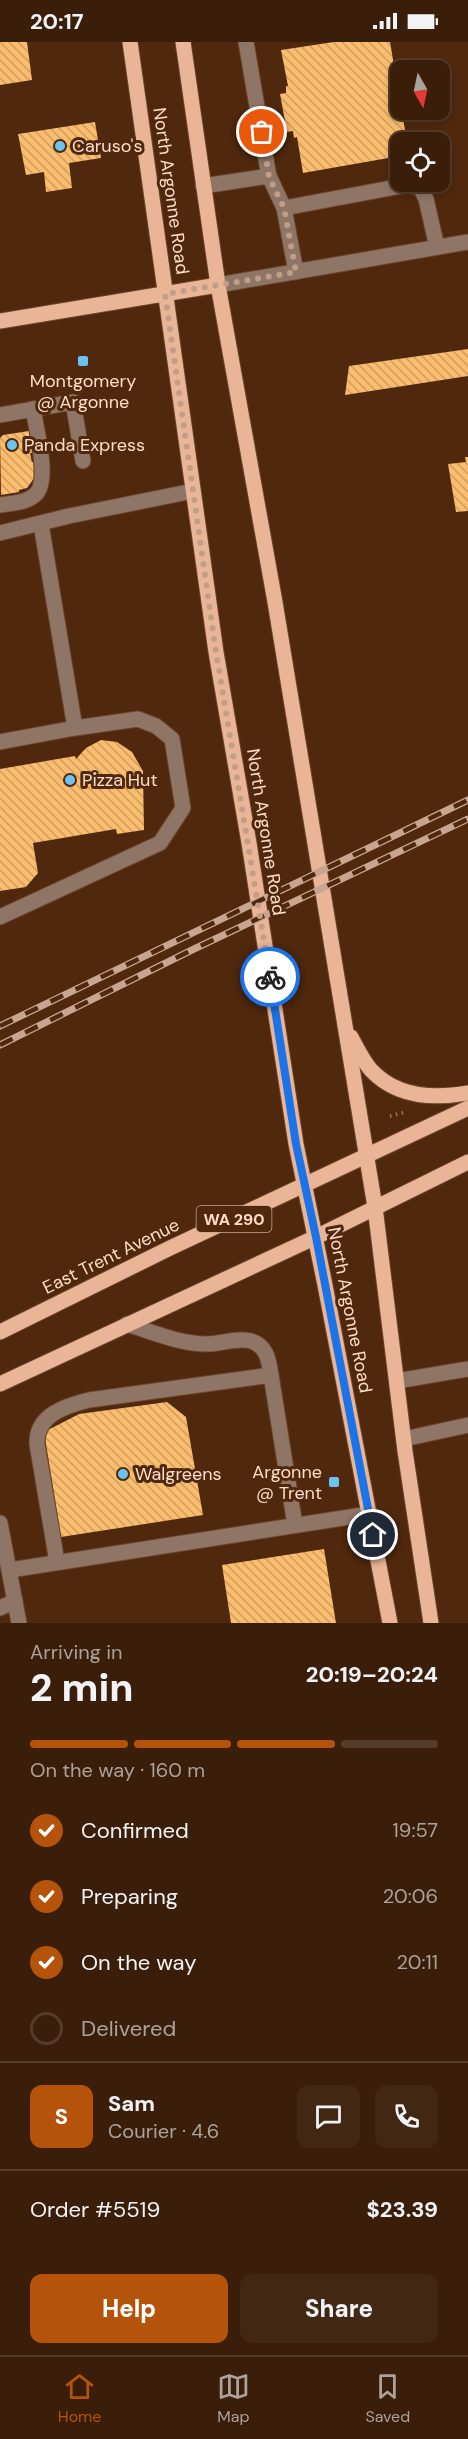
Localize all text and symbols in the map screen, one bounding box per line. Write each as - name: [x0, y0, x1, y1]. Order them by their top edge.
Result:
- text: 20:17: [30, 7, 84, 36]
- north arrow: [390, 60, 450, 120]
- map controls: [390, 60, 450, 192]
- street label: North Argonne Road: [147, 106, 195, 276]
- pin: [236, 106, 287, 157]
- icon: bag: [245, 115, 278, 148]
- button: locate: [390, 132, 450, 192]
- place label: Caruso's: [72, 134, 143, 158]
- marker: Caruso's: [53, 139, 67, 153]
- marker: Montgomery @ Argonne: [76, 354, 90, 368]
- place label: Montgomery @ Argonne: [30, 369, 136, 414]
- place label: Panda Express: [24, 433, 145, 457]
- marker: Panda Express: [5, 438, 19, 452]
- street label: North Argonne Road: [241, 747, 291, 917]
- place label: Pizza Hut: [82, 768, 157, 792]
- marker: Pizza Hut: [63, 773, 77, 787]
- courier: [240, 947, 300, 1007]
- icon: bike: [254, 961, 287, 994]
- road number: WA 290: [196, 1206, 272, 1232]
- street label: East Trent Avenue: [39, 1212, 183, 1300]
- street label: North Argonne Road: [322, 1225, 378, 1395]
- place label: Argonne @ Trent: [252, 1460, 322, 1505]
- place label: Walgreens: [135, 1462, 222, 1486]
- marker: Walgreens: [116, 1467, 130, 1481]
- marker: Argonne @ Trent: [327, 1475, 341, 1489]
- pin: [347, 1509, 398, 1560]
- icon: home: [356, 1518, 389, 1551]
- text: Arriving in: [30, 1639, 122, 1665]
- text: 20:19–20:24: [306, 1660, 438, 1689]
- text: 2 min: [30, 1662, 134, 1713]
- text: On the way · 160 m: [30, 1757, 205, 1783]
- icon: check: [30, 1814, 63, 1847]
- text: Confirmed: [81, 1816, 189, 1845]
- text: 19:57: [393, 1817, 438, 1843]
- icon: check: [30, 1880, 63, 1913]
- text: Preparing: [81, 1882, 178, 1911]
- text: 20:06: [383, 1883, 438, 1909]
- icon: check: [30, 1946, 63, 1979]
- text: On the way: [81, 1948, 196, 1977]
- text: 20:11: [396, 1949, 438, 1975]
- text: Delivered: [81, 2014, 176, 2043]
- button: chat: [297, 2085, 360, 2148]
- button: phone: [375, 2085, 438, 2148]
- text: Sam: [108, 2089, 155, 2118]
- text: S: [55, 2102, 68, 2131]
- text: Courier · 4.6: [108, 2118, 219, 2144]
- text: Order #5519: [30, 2195, 160, 2224]
- text: $23.39: [366, 2195, 438, 2224]
- button: Help: [30, 2274, 228, 2343]
- button: Share: [240, 2274, 438, 2343]
- tab: Home: [58, 2370, 101, 2427]
- tab: Map: [217, 2370, 250, 2427]
- tab: Saved: [365, 2370, 410, 2427]

